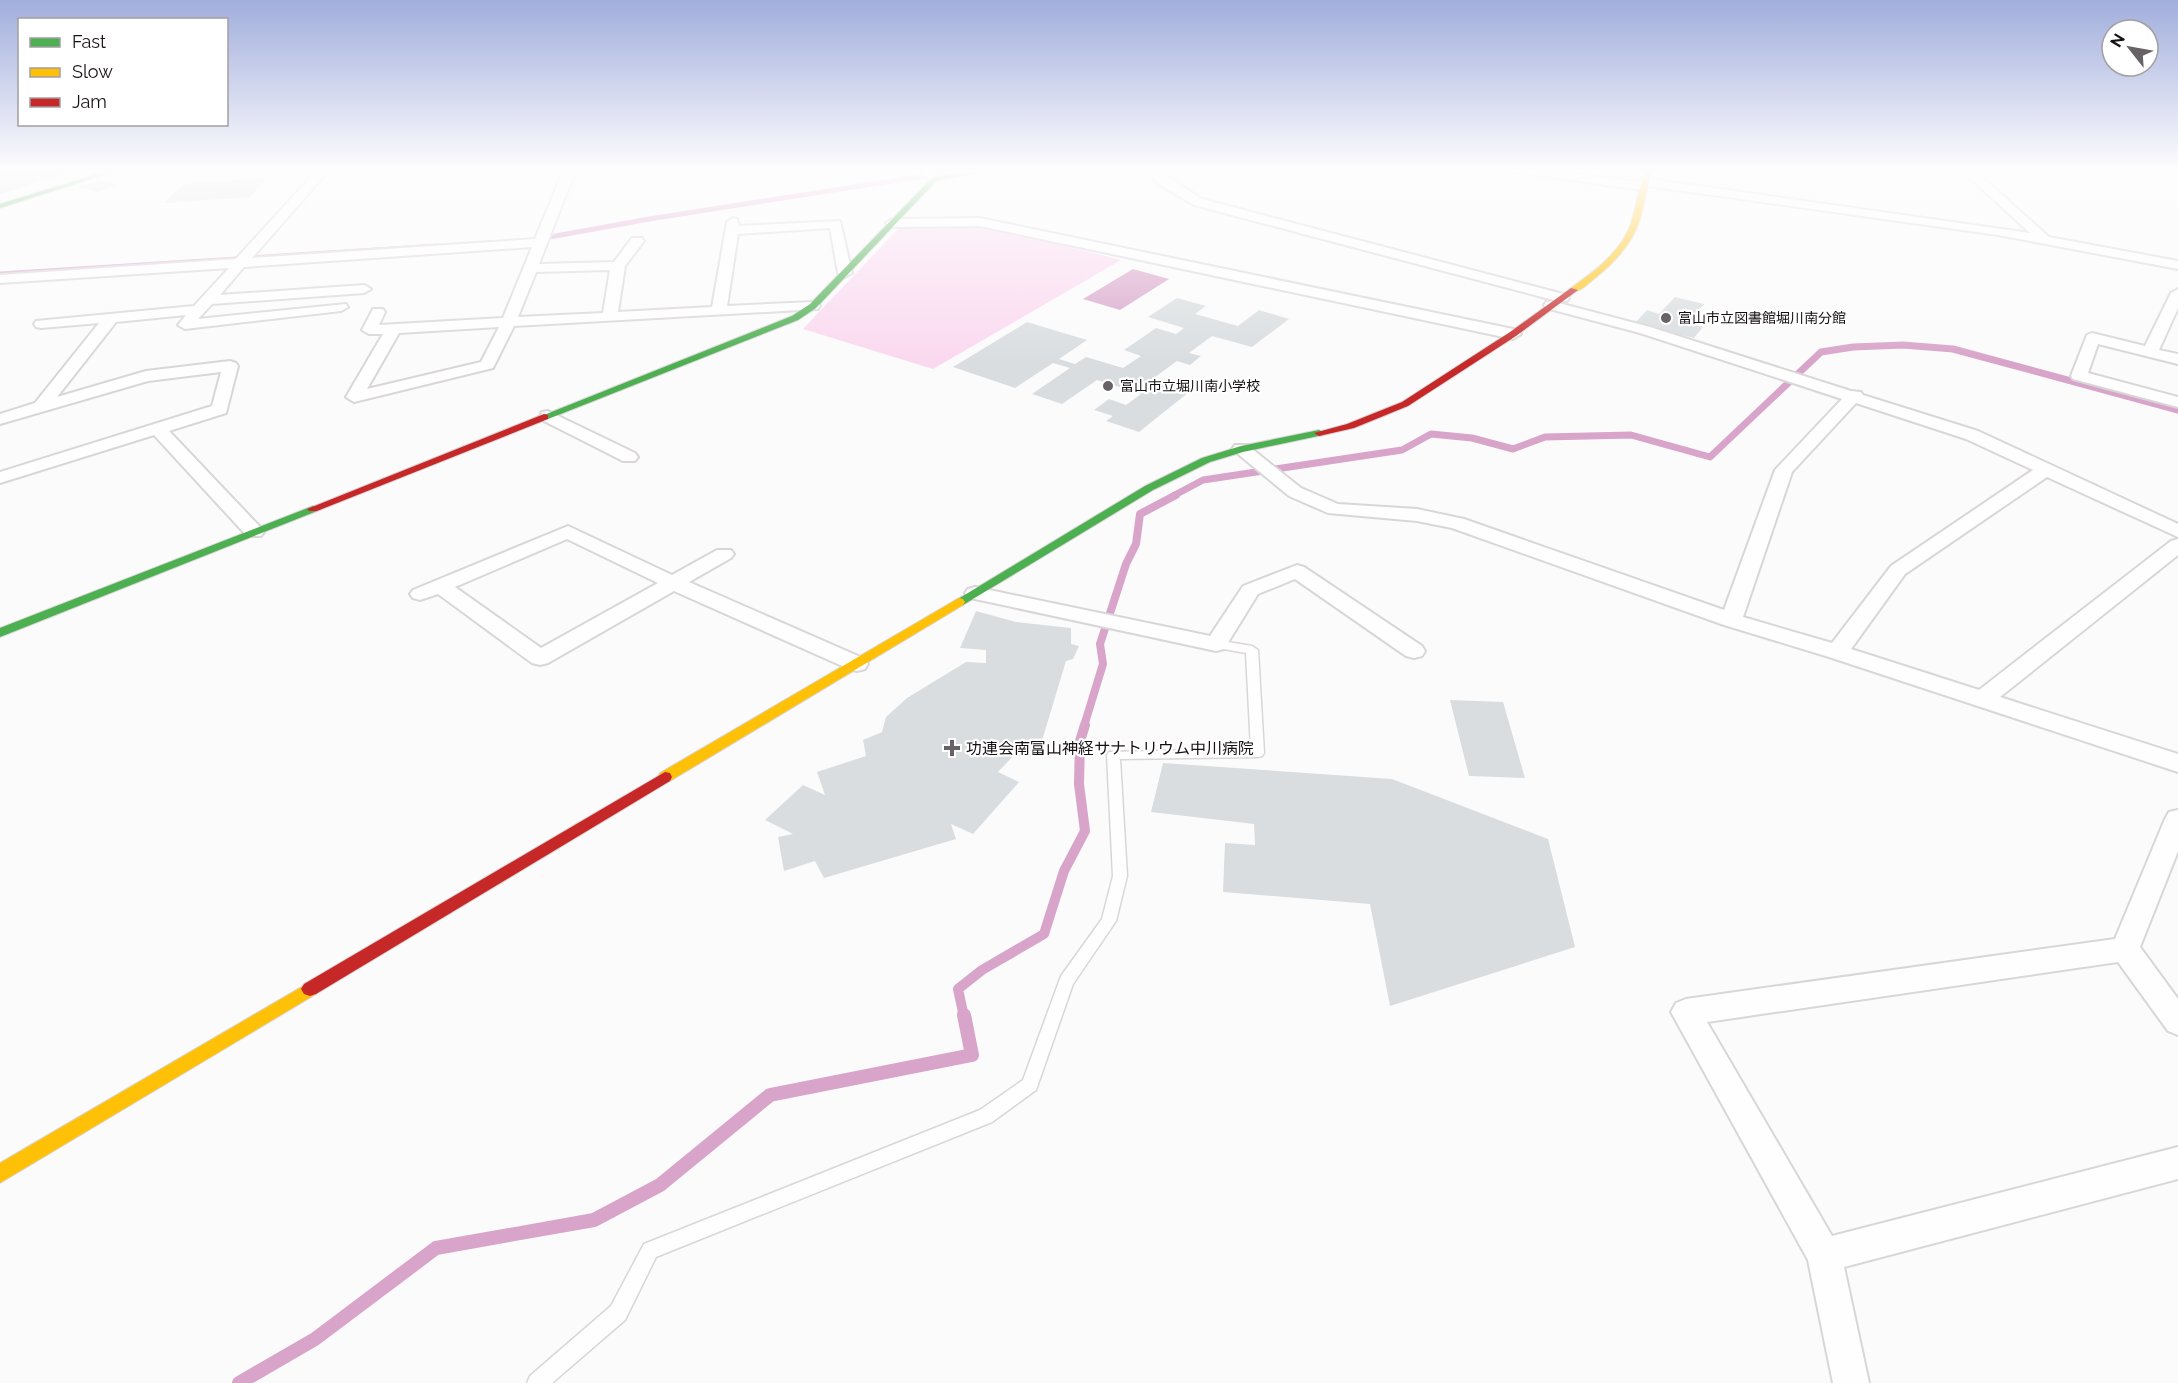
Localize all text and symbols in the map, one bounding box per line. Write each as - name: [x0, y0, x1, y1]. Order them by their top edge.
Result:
- legend: [18, 18, 228, 126]
- north arrow: [2100, 18, 2160, 78]
- text: N: [2106, 30, 2129, 51]
- text: Fast: [72, 31, 106, 52]
- text: Slow: [72, 61, 113, 82]
- text: Jam: [72, 91, 107, 112]
- place label: 富山市立図書館堀川南分館: [1678, 310, 1846, 326]
- marker: 富山市立図書館堀川南分館: [1659, 311, 1673, 325]
- place label: 富山市立堀川南小学校: [1120, 378, 1260, 394]
- marker: 富山市立堀川南小学校: [1101, 379, 1115, 393]
- marker: 功連会南富山神経サナトリウム中川病院: [943, 739, 961, 757]
- place label: 功連会南富山神経サナトリウム中川病院: [966, 739, 1254, 758]

